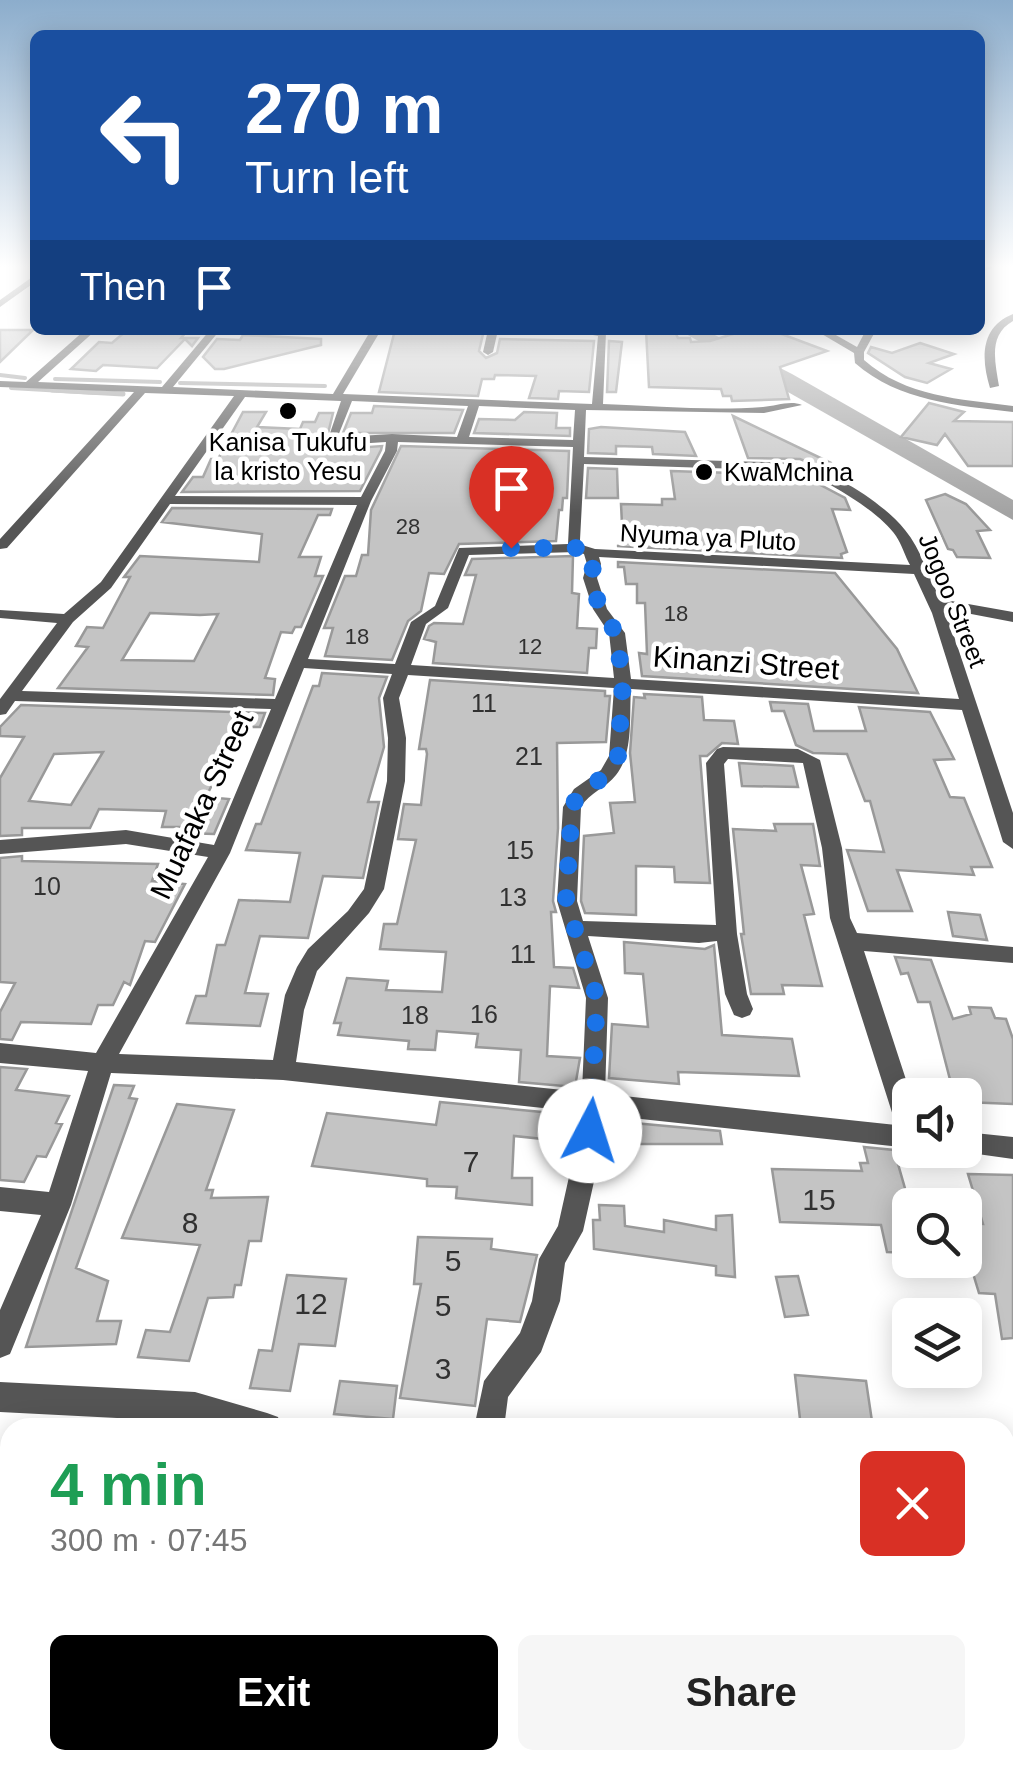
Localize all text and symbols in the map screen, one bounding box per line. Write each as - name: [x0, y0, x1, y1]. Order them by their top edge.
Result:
- icon: left: [80, 70, 210, 200]
- text: 270 m: [245, 70, 443, 148]
- text: Turn left: [245, 152, 408, 203]
- icon: arrive: [187, 260, 242, 315]
- text: Then: [80, 266, 167, 308]
- marker: Kanisa Tukufu la kristo Yesu: [277, 400, 299, 422]
- place label: Kanisa Tukufu la kristo Yesu: [209, 428, 367, 485]
- pin: [469, 446, 554, 549]
- place label: KwaMchina: [724, 458, 853, 486]
- icon: arrive: [484, 461, 539, 516]
- marker: KwaMchina: [693, 461, 715, 483]
- house number: 28: [396, 514, 420, 539]
- street label: Nyuma ya Pluto: [619, 518, 797, 556]
- street label: Jogoo Street: [913, 529, 993, 671]
- house number: 18: [664, 601, 688, 626]
- house number: 18: [345, 624, 369, 649]
- house number: 12: [518, 634, 542, 659]
- street label: Kinanzi Street: [652, 640, 841, 686]
- house number: 11: [471, 689, 497, 717]
- street label: Muafaka Street: [144, 705, 260, 904]
- house number: 21: [515, 742, 543, 770]
- house number: 15: [506, 836, 534, 864]
- house number: 10: [33, 872, 61, 900]
- house number: 13: [499, 883, 527, 911]
- house number: 11: [510, 940, 536, 968]
- house number: 16: [470, 1000, 498, 1028]
- house number: 18: [401, 1001, 429, 1029]
- map controls: [892, 1078, 982, 1388]
- button: sound: [892, 1078, 982, 1168]
- position arrow: [538, 1079, 642, 1183]
- house number: 7: [463, 1145, 479, 1178]
- house number: 15: [802, 1183, 836, 1216]
- button: search: [892, 1188, 982, 1278]
- house number: 8: [182, 1206, 198, 1239]
- house number: 5: [445, 1244, 461, 1277]
- house number: 12: [294, 1287, 328, 1320]
- house number: 5: [435, 1289, 451, 1322]
- button: layers: [892, 1298, 982, 1388]
- house number: 3: [435, 1352, 451, 1385]
- text: 4 min: [50, 1451, 207, 1518]
- button: close: [860, 1451, 965, 1556]
- text: 300 m · 07:45: [50, 1522, 247, 1558]
- button: Exit: [50, 1635, 498, 1750]
- button: Share: [518, 1635, 965, 1750]

